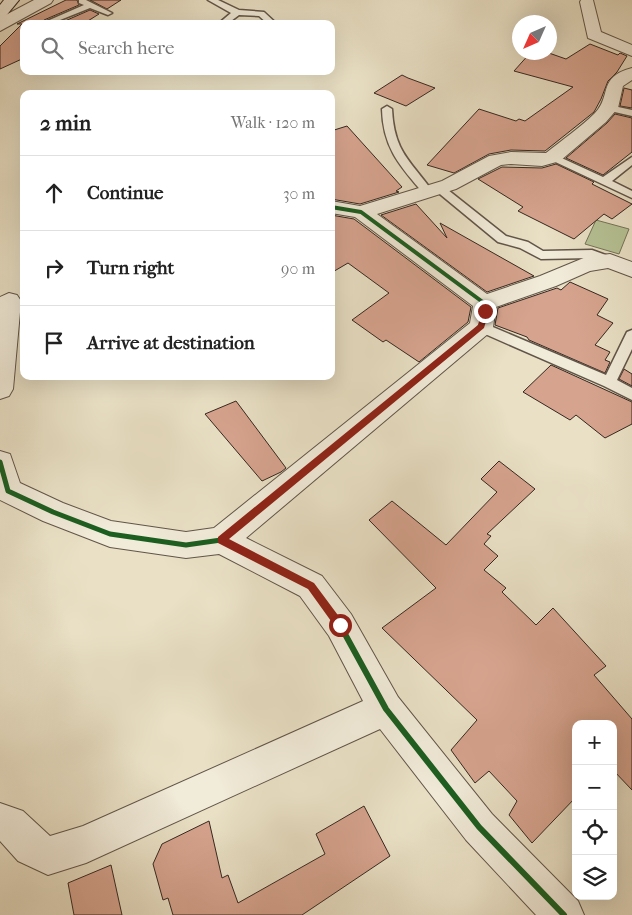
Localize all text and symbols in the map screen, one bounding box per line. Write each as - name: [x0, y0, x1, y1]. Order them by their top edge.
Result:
- north arrow: [512, 15, 557, 60]
- search box: [20, 20, 335, 75]
- icon: search: [38, 34, 66, 62]
- text: Search here: [78, 37, 174, 59]
- text: 2 min: [40, 111, 91, 135]
- text: Walk · 120 m: [231, 113, 315, 132]
- icon: ahead: [40, 179, 68, 207]
- text: Continue: [87, 182, 163, 204]
- text: 30 m: [283, 184, 315, 203]
- icon: right: [40, 254, 68, 282]
- text: Turn right: [87, 257, 174, 279]
- text: 90 m: [281, 259, 315, 278]
- route end: [474, 300, 497, 323]
- icon: arrive: [40, 329, 68, 357]
- text: Arrive at destination: [87, 332, 255, 354]
- route start: [329, 614, 352, 637]
- map controls: [572, 720, 617, 900]
- button: +: [572, 720, 617, 765]
- button: −: [572, 765, 617, 810]
- button: locate: [572, 810, 617, 855]
- button: layers: [572, 855, 617, 900]

